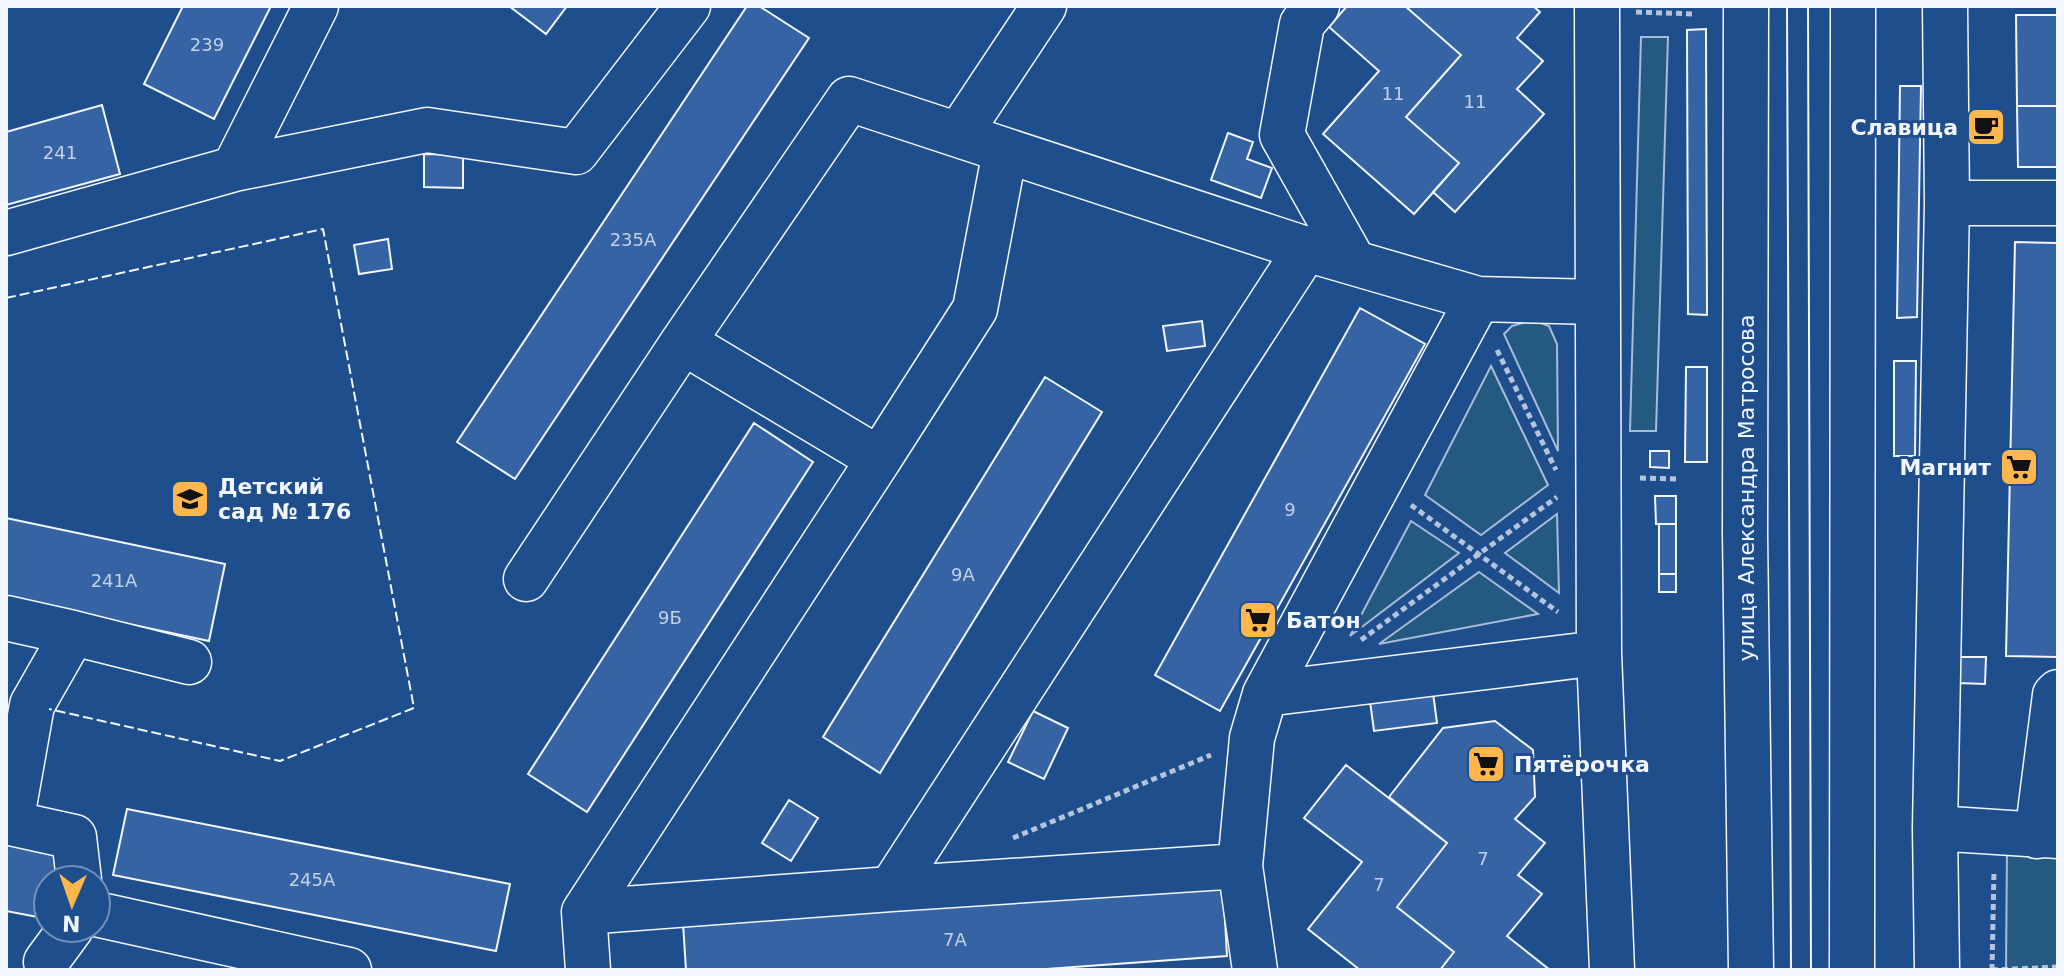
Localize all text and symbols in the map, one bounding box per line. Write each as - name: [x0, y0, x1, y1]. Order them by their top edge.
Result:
- house number: 239: [190, 34, 224, 55]
- house number: 11: [1382, 83, 1404, 104]
- house number: 11: [1464, 91, 1486, 112]
- cafe icon: Славица: [1965, 106, 2007, 148]
- place label: Славица: [1850, 115, 1958, 140]
- house number: 241: [43, 142, 77, 163]
- house number: 235А: [610, 229, 657, 250]
- street label: улица Александра Матросова: [1734, 314, 1759, 662]
- supermarket icon: Магнит: [1998, 446, 2040, 488]
- place label: Магнит: [1899, 455, 1991, 480]
- place label: Детский сад № 176: [218, 474, 351, 524]
- school or university icon: Детский сад № 176: [169, 478, 211, 520]
- house number: 9: [1284, 499, 1296, 520]
- house number: 9А: [951, 564, 976, 585]
- house number: 241А: [91, 570, 138, 591]
- supermarket icon: Батон: [1237, 599, 1279, 641]
- house number: 9Б: [658, 607, 682, 628]
- place label: Батон: [1286, 608, 1361, 633]
- supermarket icon: Пятёрочка: [1465, 743, 1507, 785]
- place label: Пятёрочка: [1514, 752, 1650, 777]
- house number: 7: [1477, 848, 1489, 869]
- north arrow: [32, 864, 112, 944]
- house number: 245А: [289, 869, 336, 890]
- house number: 7: [1373, 874, 1385, 895]
- text: N: [62, 911, 81, 936]
- house number: 7А: [943, 929, 968, 950]

